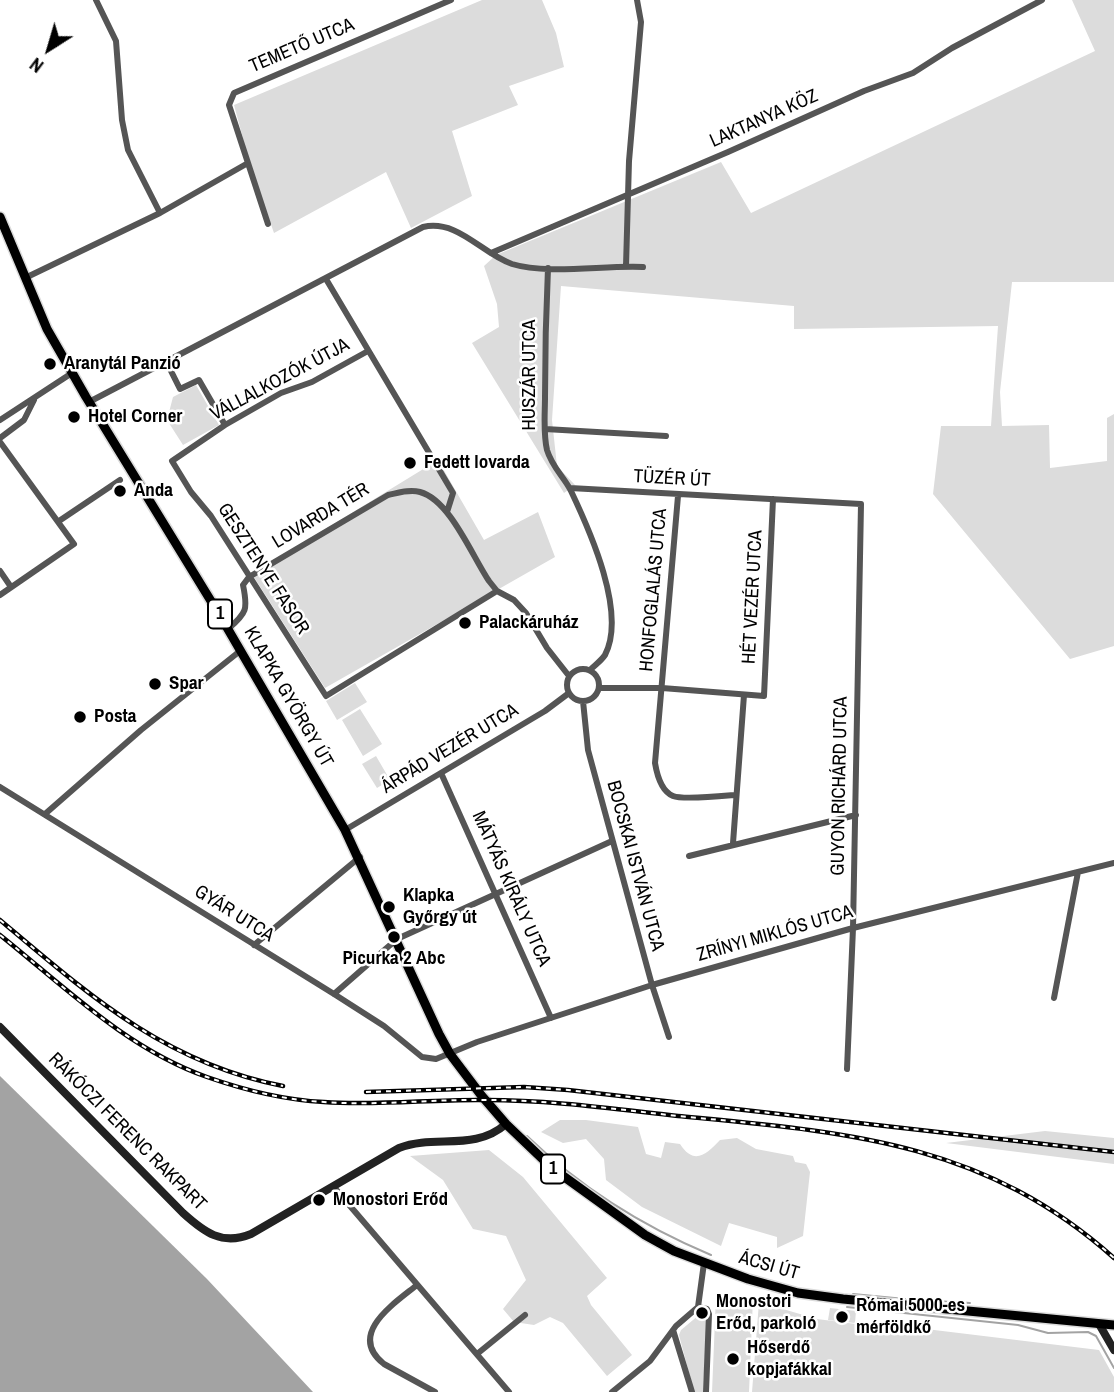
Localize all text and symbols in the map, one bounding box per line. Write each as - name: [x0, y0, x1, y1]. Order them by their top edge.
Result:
- north arrow: [14, 14, 84, 84]
- street label: TEMETŐ UTCA: [246, 14, 358, 78]
- text: N: [24, 52, 49, 80]
- street label: LAKTANYA KÖZ: [707, 85, 821, 153]
- street label: HUSZÁR UTCA: [519, 320, 541, 430]
- street label: VÁLLALKOZÓK ÚTJA: [207, 334, 353, 426]
- place label: Aranytál Panzió: [64, 353, 181, 375]
- marker: Aranytál Panzió: [42, 356, 58, 372]
- place label: Hotel Corner: [88, 406, 182, 428]
- marker: Hotel Corner: [66, 409, 82, 425]
- place label: Fedett lovarda: [424, 452, 530, 474]
- marker: Fedett lovarda: [402, 455, 418, 471]
- street label: TÜZÉR ÚT: [633, 466, 711, 492]
- street label: LOVARDA TÉR: [268, 478, 374, 554]
- place label: Anda: [134, 480, 173, 502]
- marker: Anda: [112, 483, 128, 499]
- street label: GESZTENYE FASOR: [212, 499, 314, 639]
- street label: HONFOGLALÁS UTCA: [636, 508, 672, 672]
- street label: HÉT VEZÉR UTCA: [738, 529, 768, 665]
- road number: 1: [208, 600, 232, 628]
- place label: Palackáruház: [479, 612, 579, 634]
- marker: Palackáruház: [457, 615, 473, 631]
- street label: KLAPKA GYÖRGY ÚT: [239, 623, 337, 771]
- place label: Spar: [169, 673, 204, 695]
- marker: Spar: [147, 676, 163, 692]
- street label: GUYON RICHÁRD UTCA: [827, 696, 853, 876]
- street label: ÁRPÁD VEZÉR UTCA: [377, 699, 523, 799]
- place label: Posta: [94, 706, 136, 728]
- marker: Posta: [72, 709, 88, 725]
- street label: BOCSKAI ISTVÁN UTCA: [601, 778, 669, 954]
- street label: MÁTYÁS KIRÁLY UTCA: [467, 808, 555, 970]
- street label: GYÁR UTCA: [190, 881, 278, 947]
- place label: Klapka Győrgy út: [403, 885, 477, 929]
- marker: Klapka Győrgy út: [381, 899, 397, 915]
- street label: ZRÍNYI MIKLÓS UTCA: [694, 901, 856, 967]
- marker: Picurka 2 Abc: [386, 929, 402, 945]
- place label: Picurka 2 Abc: [342, 948, 446, 970]
- street label: RÁKÓCZI FERENC RAKPART: [43, 1048, 211, 1216]
- road number: 1: [541, 1154, 565, 1184]
- place label: Monostori Erőd: [333, 1189, 448, 1211]
- marker: Monostori Erőd: [311, 1192, 327, 1208]
- street label: ÁCSI ÚT: [736, 1247, 802, 1285]
- place label: Monostori Erőd, parkoló: [716, 1291, 816, 1335]
- place label: Római 5000-es mérföldkő: [856, 1295, 965, 1339]
- marker: Monostori Erőd, parkoló: [694, 1305, 710, 1321]
- marker: Római 5000-es mérföldkő: [834, 1309, 850, 1325]
- place label: Hőserdő kopjafákkal: [747, 1337, 832, 1381]
- marker: Hőserdő kopjafákkal: [725, 1351, 741, 1367]

